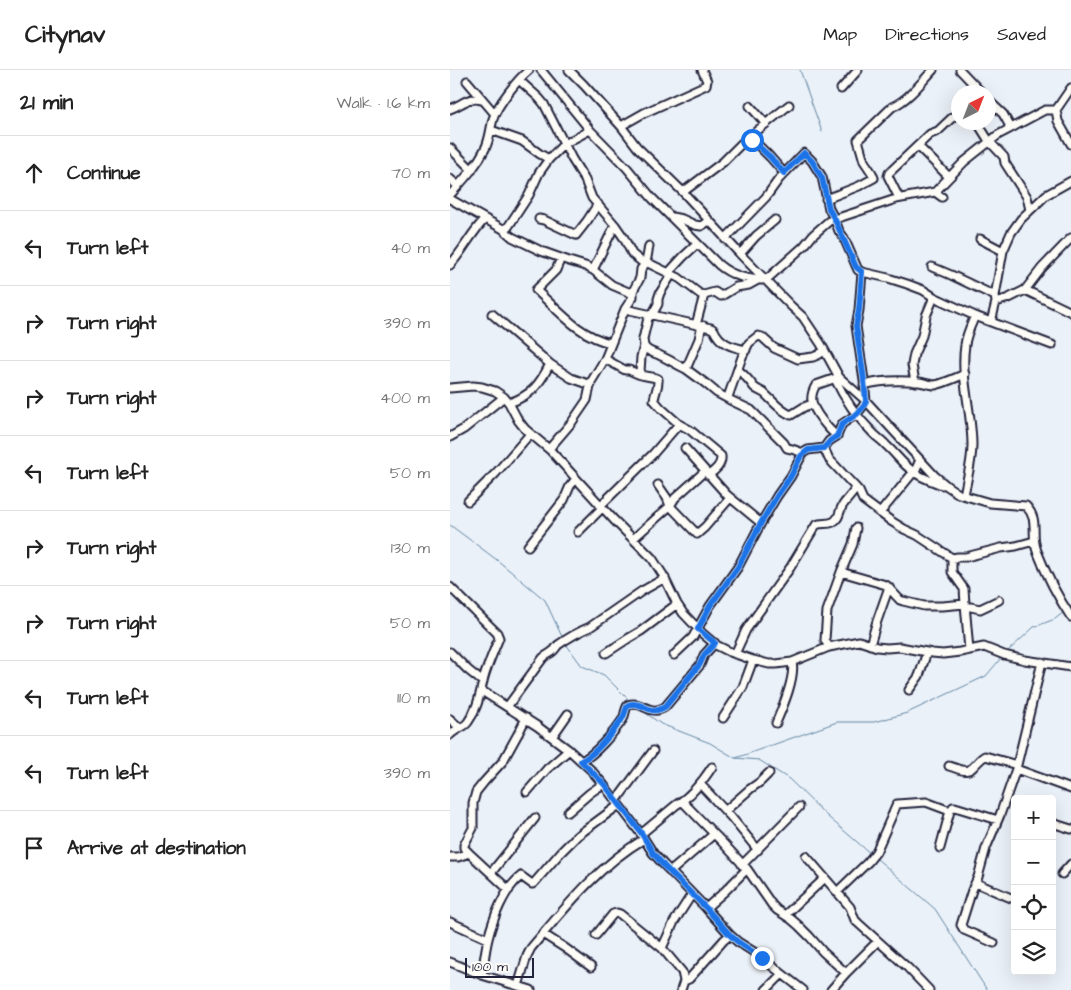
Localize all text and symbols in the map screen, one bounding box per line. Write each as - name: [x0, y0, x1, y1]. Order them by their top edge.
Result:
- text: Citynav: [25, 18, 105, 52]
- text: Map: [823, 22, 857, 47]
- text: Directions: [885, 22, 969, 47]
- text: Saved: [997, 22, 1046, 47]
- north arrow: [951, 85, 996, 130]
- text: 21 min: [20, 88, 73, 117]
- text: Walk · 1.6 km: [336, 92, 430, 114]
- route start: [741, 129, 764, 152]
- icon: ahead: [20, 159, 48, 187]
- text: Continue: [67, 160, 141, 187]
- text: 70 m: [391, 162, 430, 184]
- icon: left: [20, 234, 48, 262]
- text: Turn left: [67, 235, 148, 262]
- text: 40 m: [390, 237, 430, 259]
- icon: right: [20, 309, 48, 337]
- text: Turn right: [67, 310, 156, 337]
- text: 390 m: [384, 312, 430, 334]
- icon: right: [20, 384, 48, 412]
- text: Turn right: [67, 385, 156, 412]
- text: 400 m: [380, 387, 430, 409]
- icon: left: [20, 459, 48, 487]
- text: Turn left: [67, 460, 148, 487]
- text: 50 m: [390, 462, 430, 484]
- icon: right: [20, 534, 48, 562]
- text: Turn right: [67, 535, 156, 562]
- text: 130 m: [391, 537, 430, 559]
- icon: right: [20, 609, 48, 637]
- text: Turn right: [67, 610, 156, 637]
- text: 50 m: [390, 612, 430, 634]
- icon: left: [20, 684, 48, 712]
- text: Turn left: [67, 685, 148, 712]
- text: 110 m: [397, 687, 430, 709]
- icon: left: [20, 759, 48, 787]
- text: Turn left: [67, 760, 148, 787]
- text: 390 m: [384, 762, 430, 784]
- map controls: [1011, 795, 1056, 975]
- button: +: [1011, 795, 1056, 840]
- icon: arrive: [20, 834, 48, 862]
- text: Arrive at destination: [67, 835, 246, 862]
- button: −: [1011, 840, 1056, 885]
- button: locate: [1011, 885, 1056, 930]
- button: layers: [1011, 930, 1056, 975]
- route end: [751, 947, 774, 970]
- scale bar: [465, 955, 534, 978]
- text: 100 m: [472, 957, 508, 977]

